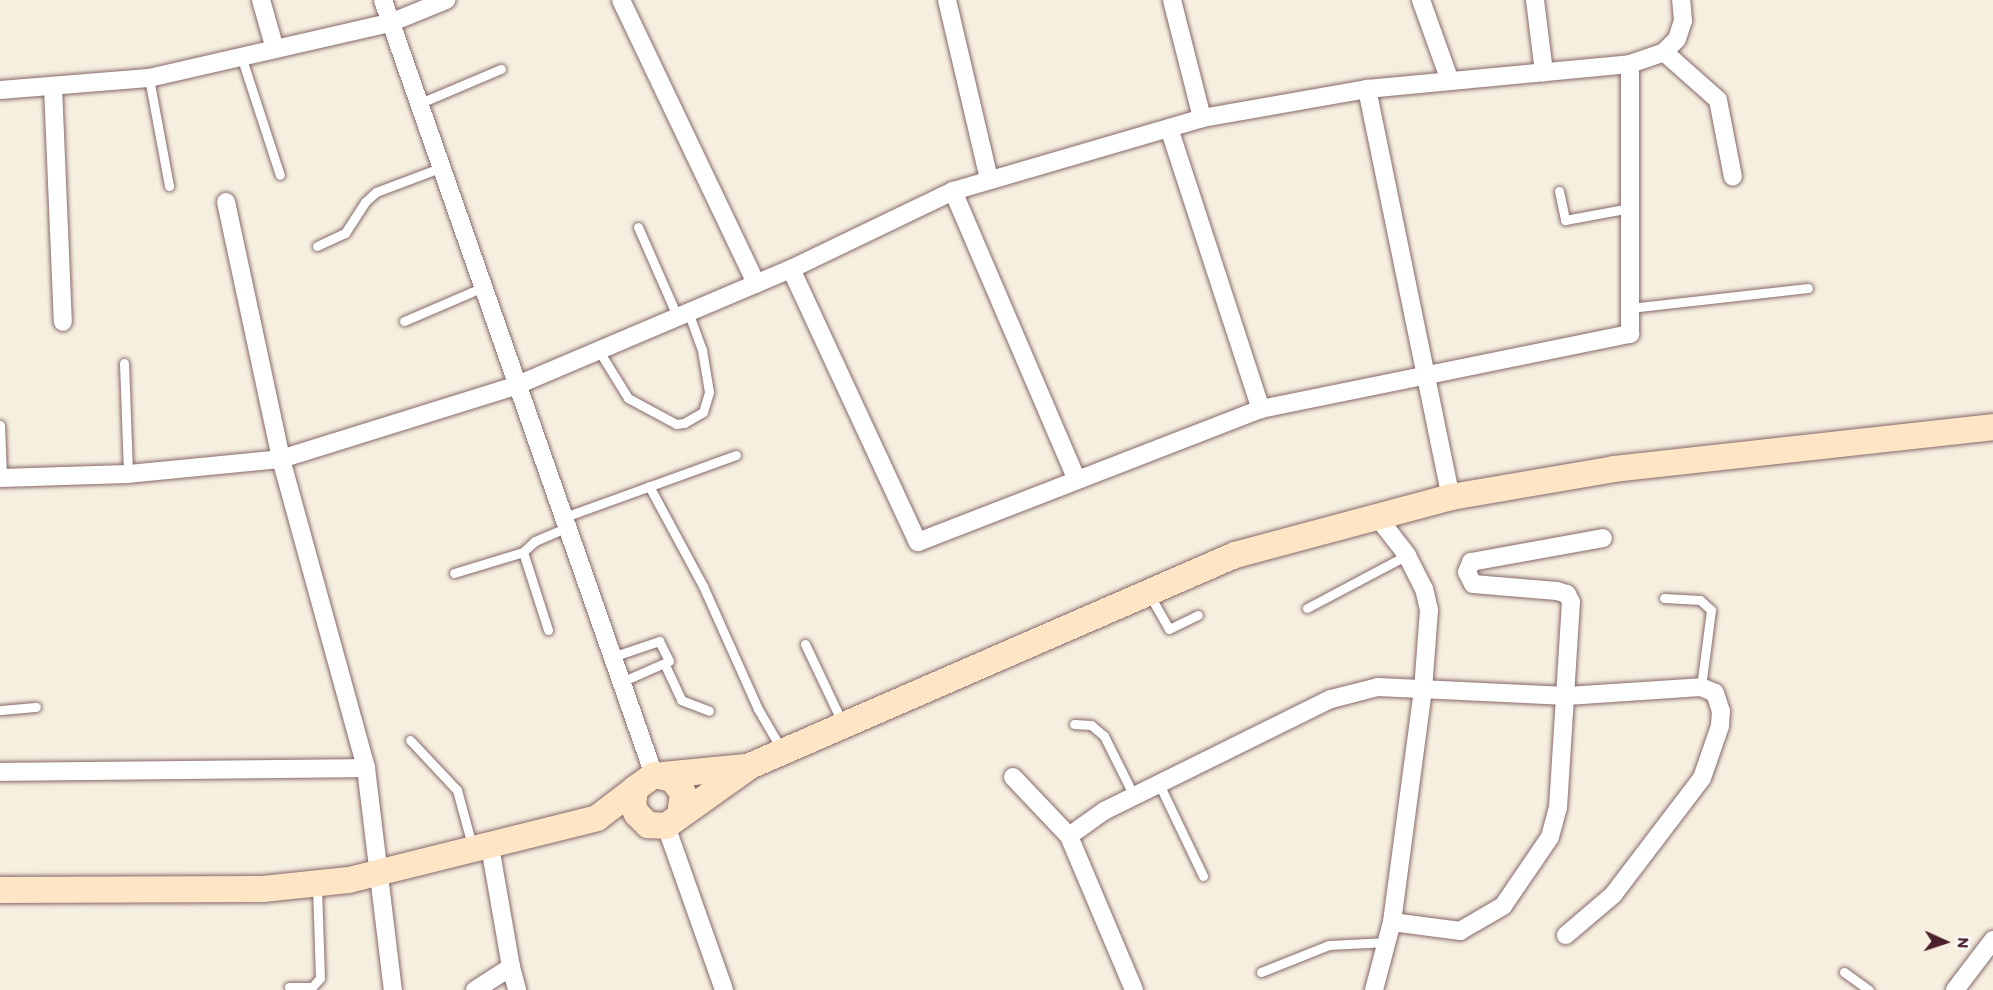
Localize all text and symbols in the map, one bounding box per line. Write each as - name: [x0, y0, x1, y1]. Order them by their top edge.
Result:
- north arrow: [1915, 912, 1975, 972]
- text: N: [1954, 937, 1973, 949]

